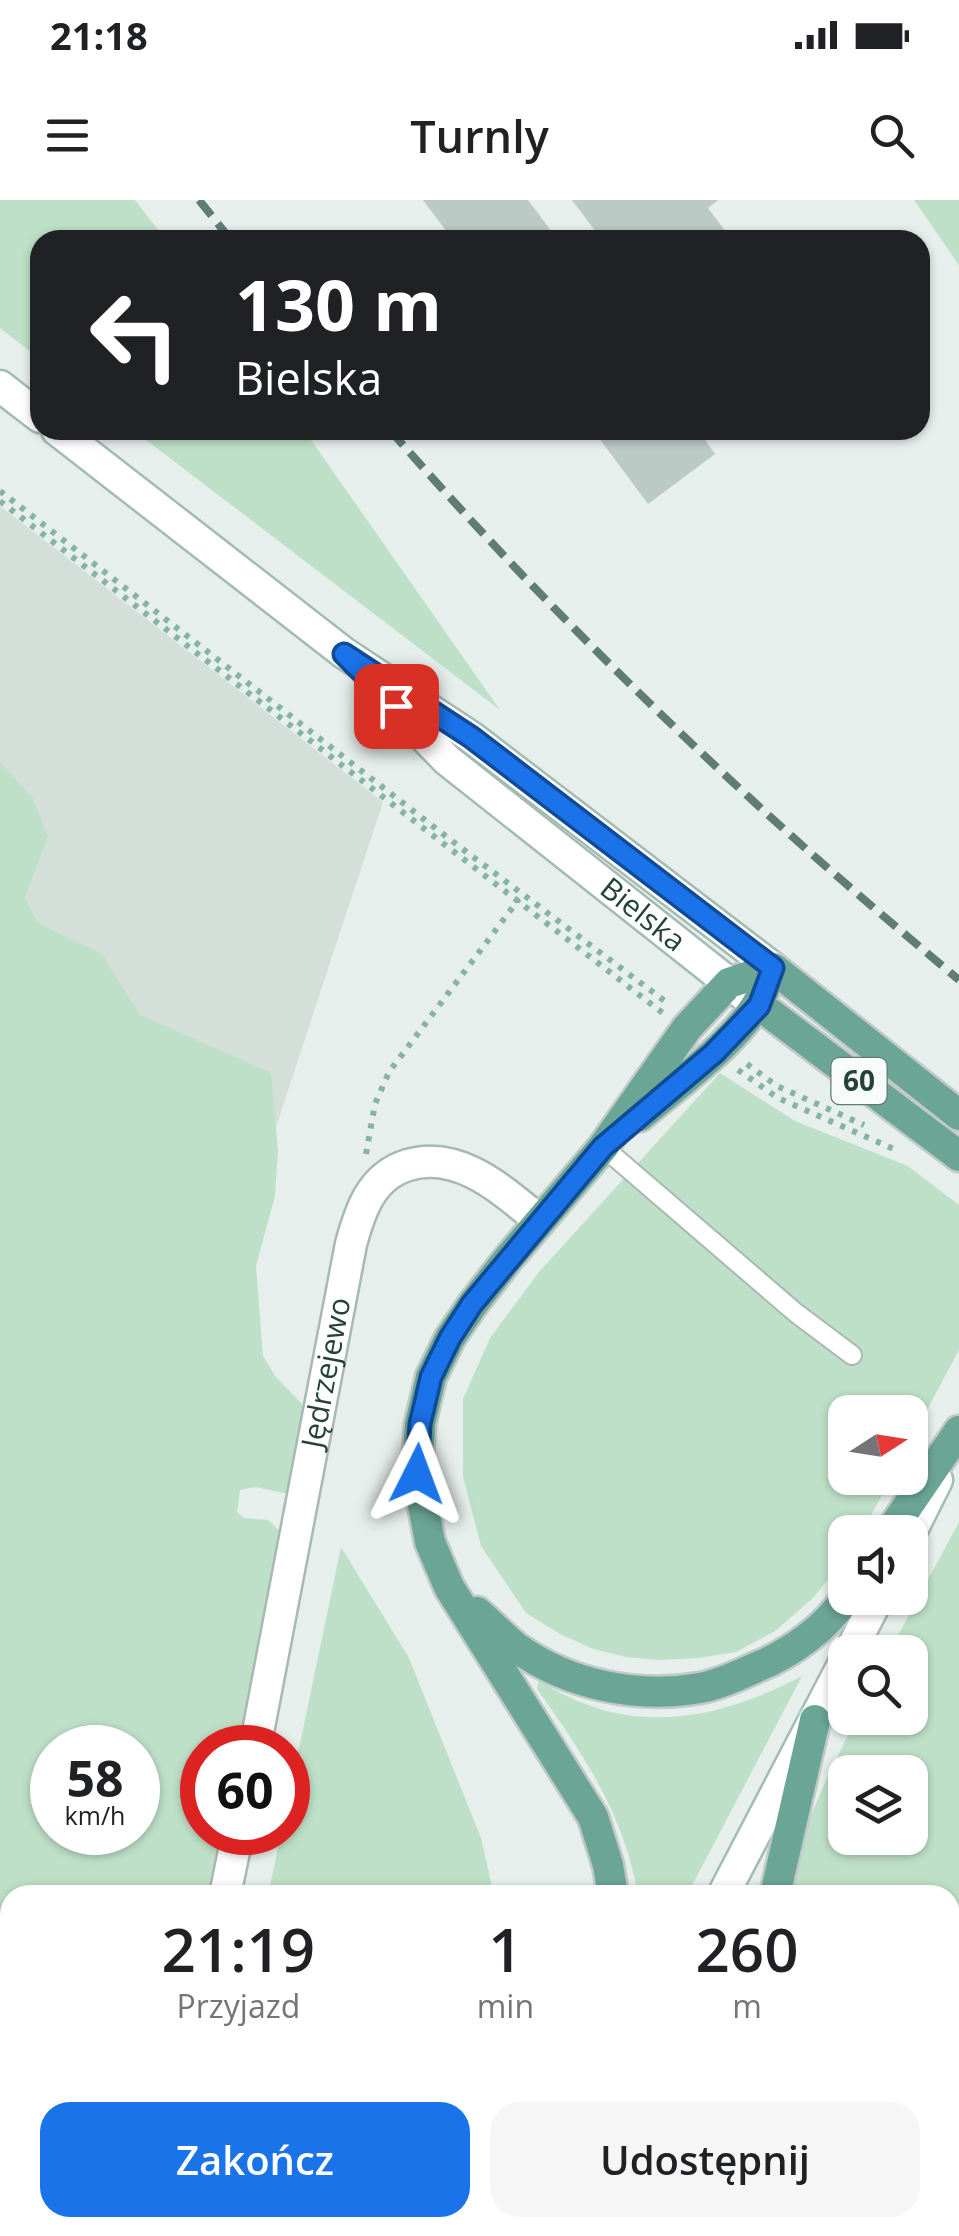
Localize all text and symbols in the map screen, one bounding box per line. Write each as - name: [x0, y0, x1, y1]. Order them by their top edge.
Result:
- text: 21:18: [50, 9, 148, 61]
- text: Turnly: [410, 105, 549, 166]
- icon: menu: [40, 108, 95, 163]
- icon: search: [864, 108, 919, 163]
- text: 130 m: [235, 256, 442, 352]
- icon: left: [70, 270, 200, 400]
- text: Bielska: [235, 347, 382, 408]
- pin: [354, 664, 439, 749]
- icon: arrive: [369, 679, 424, 734]
- street label: Bielska: [592, 867, 695, 960]
- road number: 60: [832, 1058, 886, 1104]
- street label: Jędrzejewo: [290, 1294, 359, 1454]
- north arrow: [828, 1395, 928, 1495]
- map controls: [828, 1395, 928, 1855]
- position arrow: [365, 1422, 469, 1526]
- button: sound: [828, 1515, 928, 1615]
- button: search: [828, 1635, 928, 1735]
- speed limit sign: 60: [180, 1725, 310, 1855]
- text: 58: [66, 1744, 124, 1812]
- button: layers: [828, 1755, 928, 1855]
- text: km/h: [65, 1798, 125, 1832]
- text: 21:19: [162, 1908, 315, 1990]
- text: 1: [488, 1908, 523, 1990]
- text: 260: [696, 1908, 798, 1990]
- text: Przyjazd: [176, 1984, 300, 2027]
- text: min: [477, 1984, 534, 2027]
- text: m: [732, 1984, 762, 2027]
- button: Zakończ: [40, 2102, 470, 2217]
- button: Udostępnij: [490, 2102, 920, 2217]

